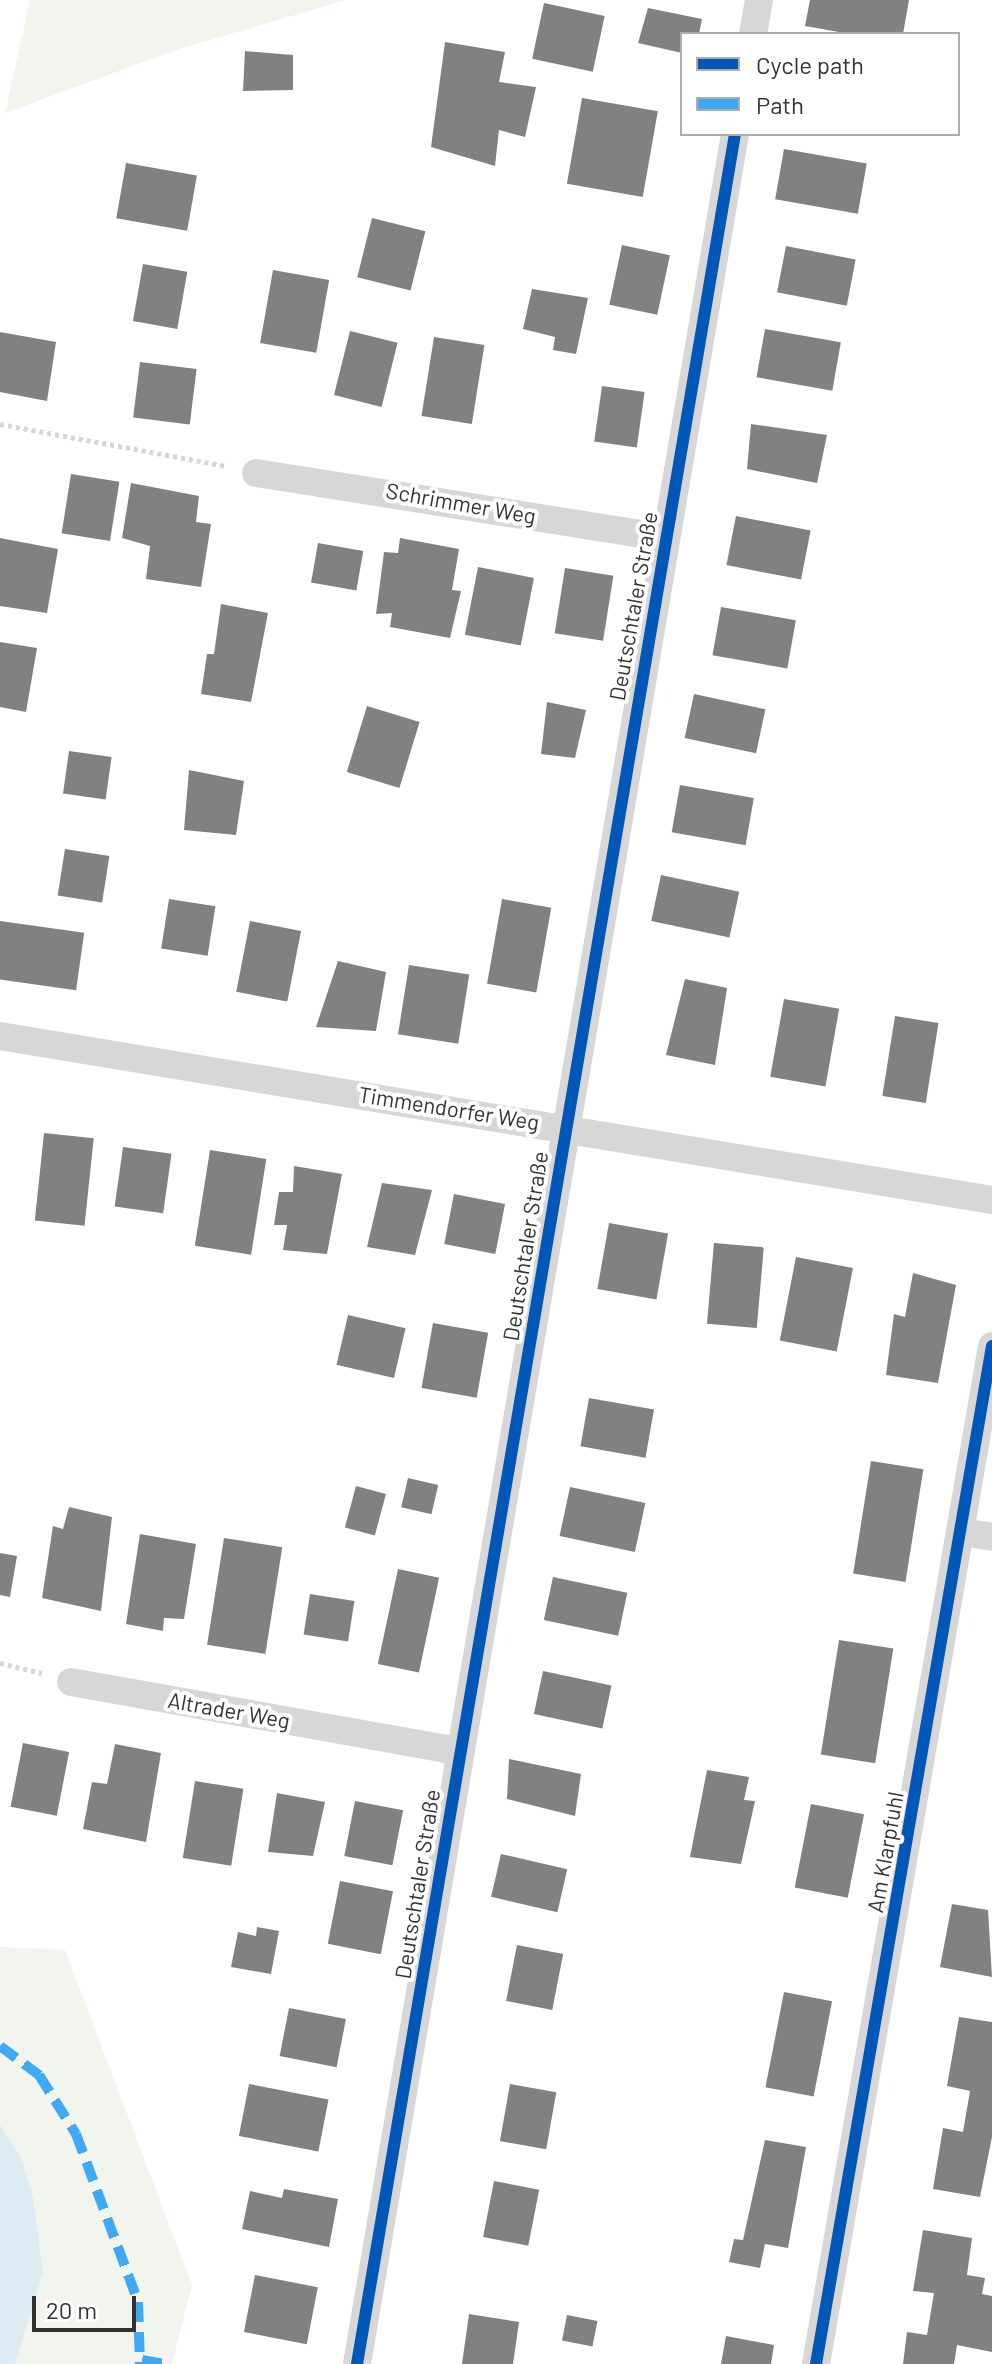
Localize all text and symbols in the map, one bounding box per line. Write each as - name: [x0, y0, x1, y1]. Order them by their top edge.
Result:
- legend: [680, 32, 960, 136]
- text: Cycle path: [756, 50, 864, 79]
- text: Path: [756, 90, 804, 119]
- street label: Schrimmer Weg: [384, 477, 538, 529]
- street label: Deutschtaler Straße: [603, 509, 663, 703]
- street label: Timmendorfer Weg: [357, 1081, 541, 1135]
- street label: Deutschtaler Straße: [497, 1149, 553, 1343]
- street label: Altrader Weg: [166, 1686, 292, 1734]
- street label: Deutschtaler Straße: [389, 1787, 445, 1981]
- street label: Am Klarpfuhl: [861, 1789, 909, 1915]
- scale bar: [36, 2280, 140, 2330]
- text: 20 m: [46, 2295, 97, 2324]

